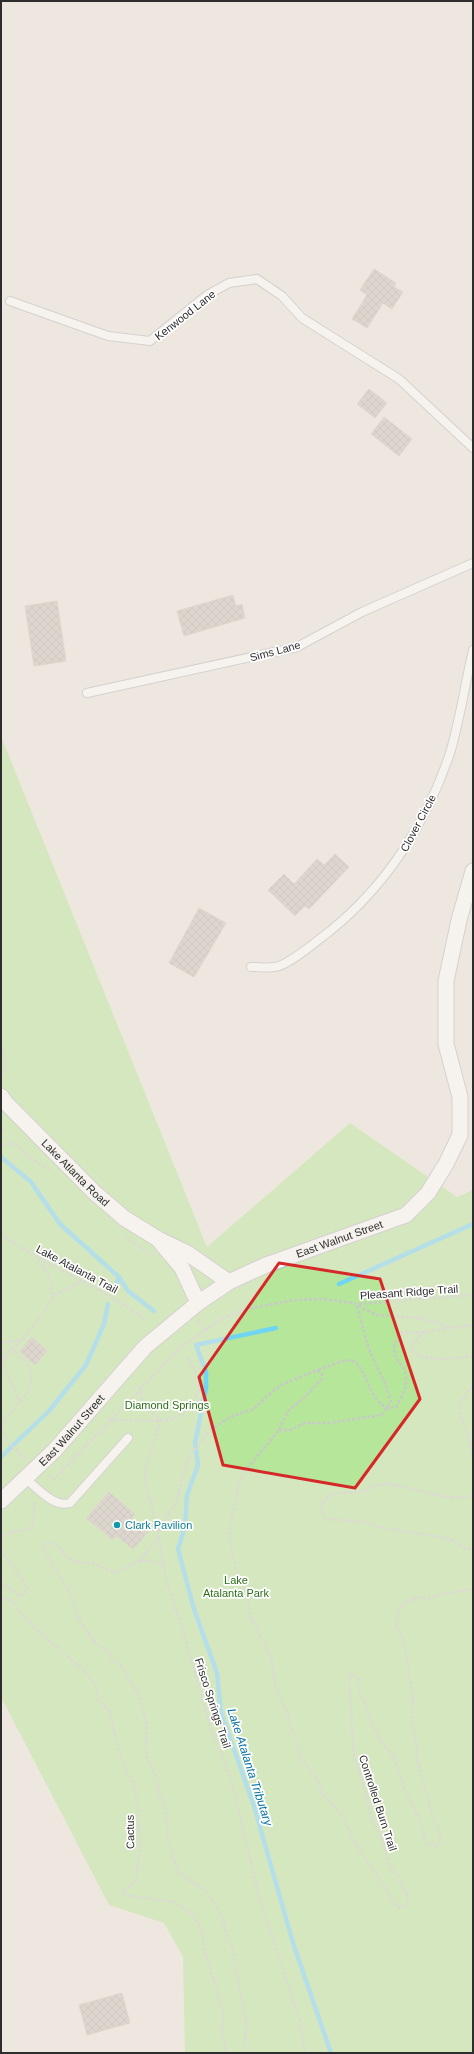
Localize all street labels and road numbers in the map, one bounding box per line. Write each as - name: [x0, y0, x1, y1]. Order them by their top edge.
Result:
- street label: Kenwood Lane: [152, 288, 218, 342]
- street label: Sims Lane: [248, 638, 302, 664]
- street label: Clover Circle: [398, 792, 438, 854]
- street label: Lake Atlanta Road: [39, 1137, 112, 1208]
- street label: East Walnut Street: [294, 1218, 384, 1260]
- street label: Lake Atalanta Trail: [34, 1242, 120, 1296]
- street label: Pleasant Ridge Trail: [359, 1283, 459, 1301]
- street label: East Walnut Street: [36, 1392, 106, 1468]
- street label: Frisco Springs Trail: [193, 1656, 233, 1750]
- street label: Controlled Burn Trail: [357, 1753, 399, 1853]
- street label: Cactus: [124, 1814, 136, 1849]

